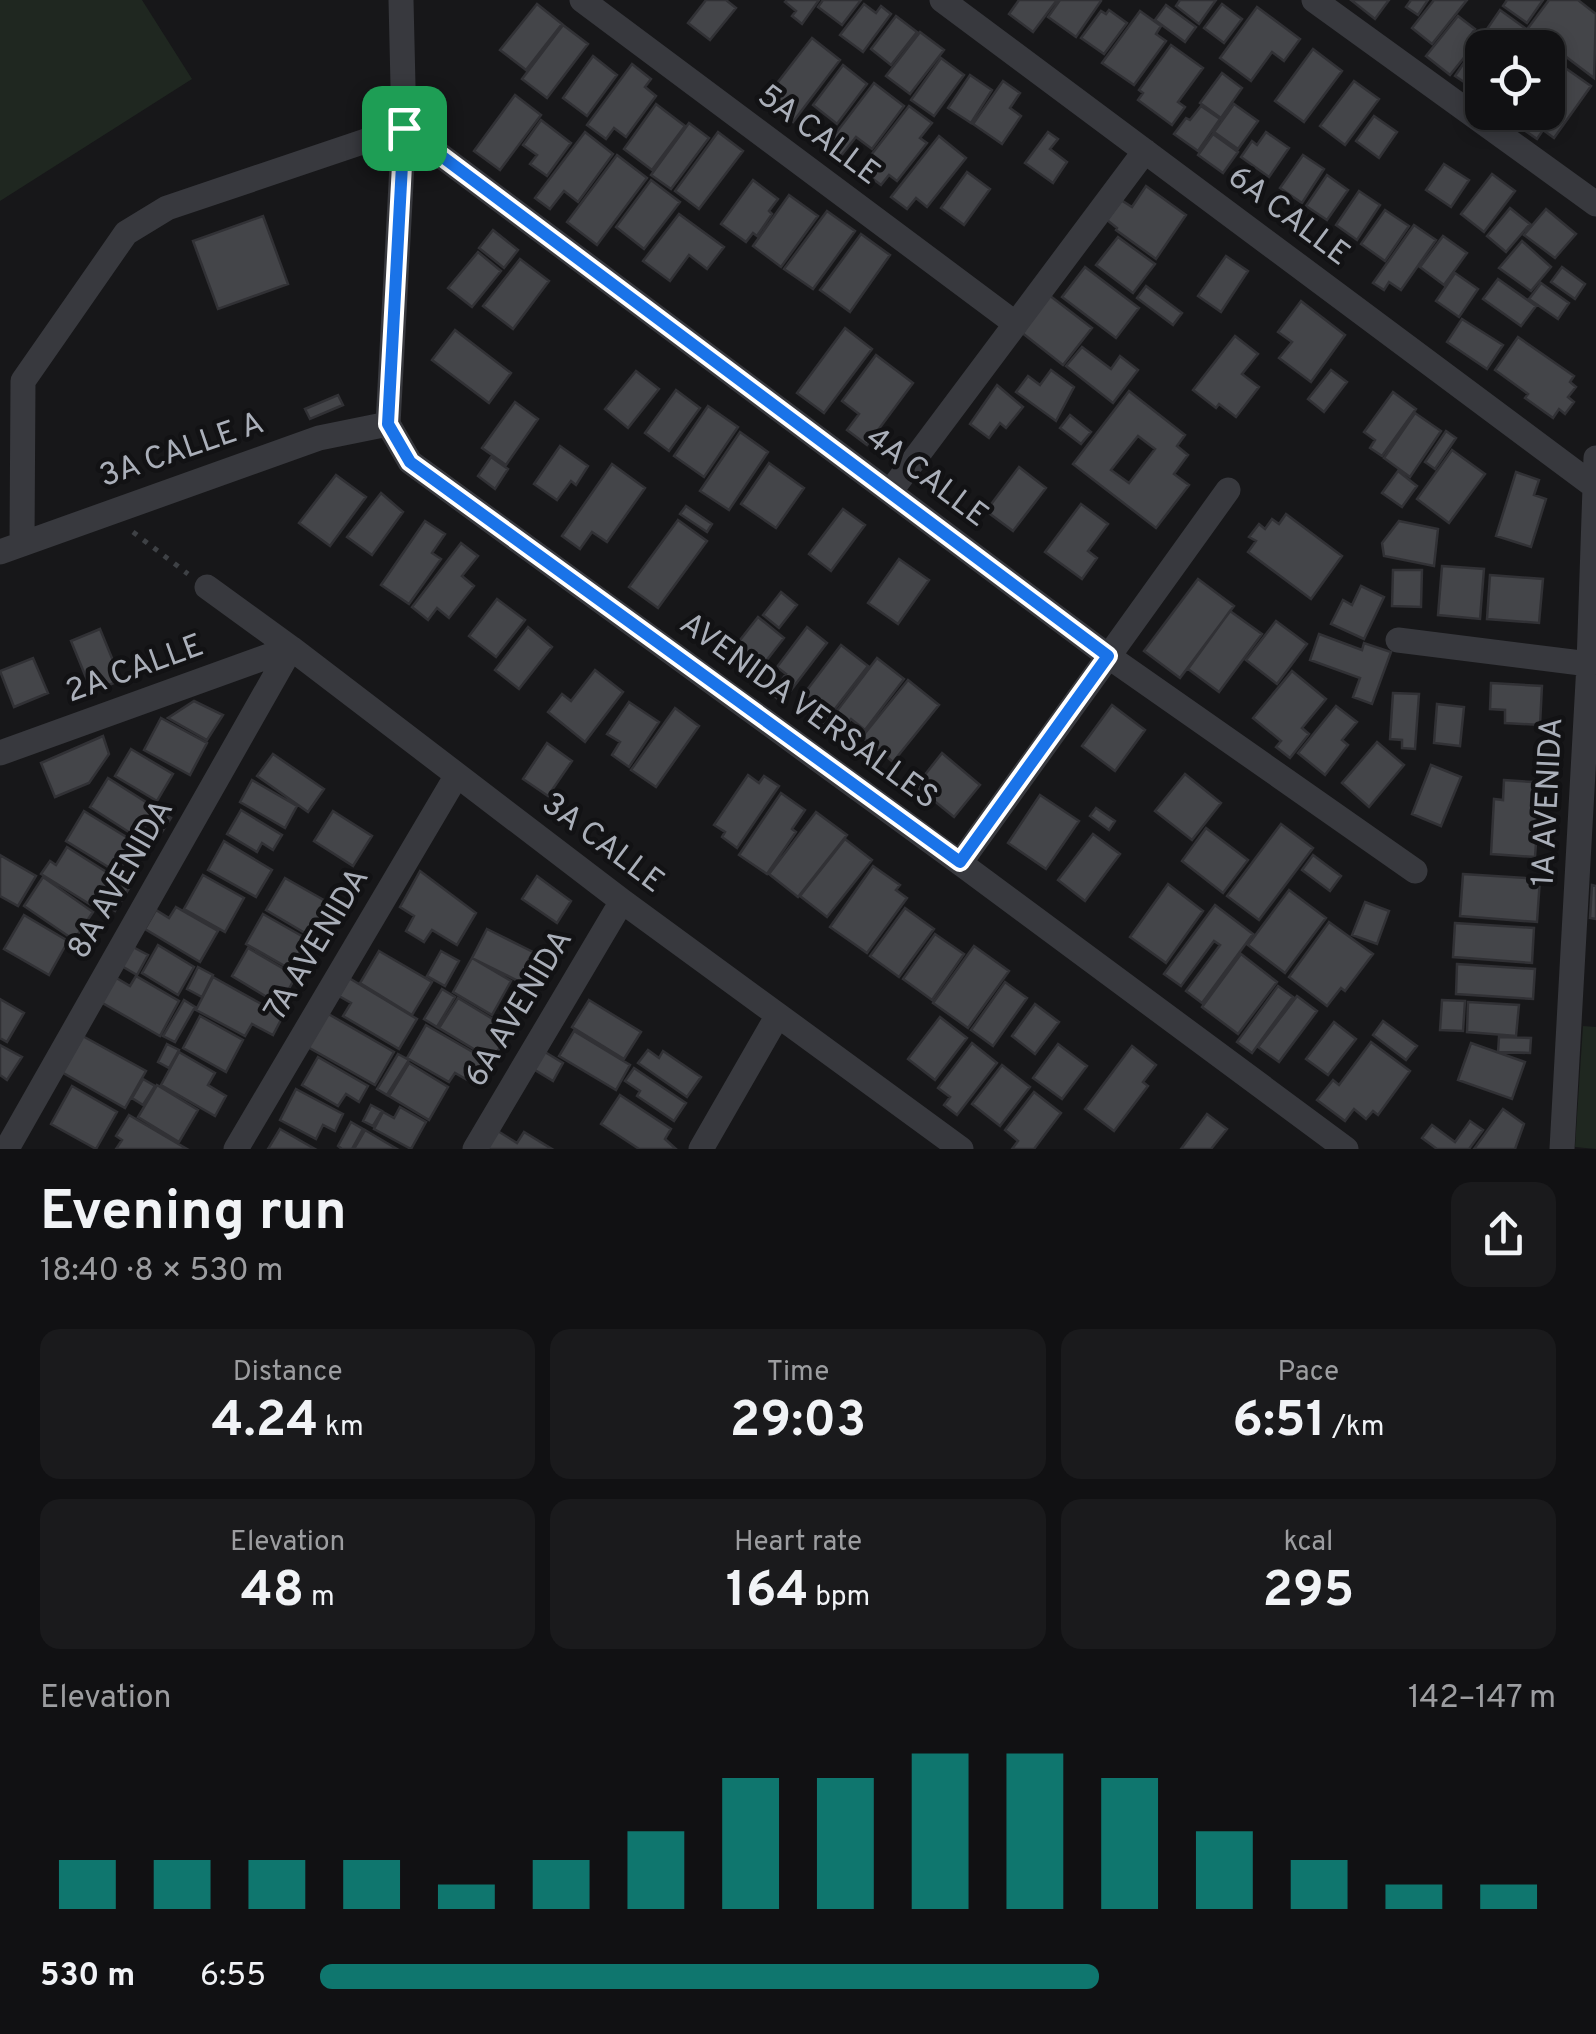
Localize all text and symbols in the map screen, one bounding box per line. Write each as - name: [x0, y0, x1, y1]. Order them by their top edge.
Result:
- map controls: [1465, 30, 1565, 130]
- button: locate: [1465, 30, 1565, 130]
- street label: 5A CALLE: [749, 77, 887, 195]
- pin: [362, 86, 447, 171]
- icon: arrive: [377, 101, 432, 156]
- street label: 6A CALLE: [1219, 158, 1357, 276]
- street label: 3A CALLE A: [95, 404, 269, 498]
- street label: 4A CALLE: [857, 419, 995, 537]
- street label: AVENIDA VERSALLES: [671, 605, 945, 819]
- street label: 2A CALLE: [61, 627, 209, 713]
- street label: 1A AVENIDA: [1525, 716, 1573, 888]
- street label: 3A CALLE: [533, 785, 671, 903]
- street label: 8A AVENIDA: [60, 793, 184, 967]
- street label: 7A AVENIDA: [257, 861, 379, 1029]
- street label: 6A AVENIDA: [457, 923, 583, 1095]
- text: Evening run: [40, 1179, 347, 1249]
- button: share: [1451, 1182, 1556, 1287]
- text: 18:40 · 8 × 530 m: [40, 1252, 283, 1292]
- text: Distance: [233, 1355, 343, 1391]
- text: Time: [767, 1355, 829, 1391]
- text: Pace: [1278, 1355, 1339, 1391]
- text: 4.24: [212, 1391, 318, 1454]
- text: 29:03: [730, 1391, 866, 1454]
- text: 6:51: [1232, 1391, 1326, 1454]
- text: km: [318, 1410, 364, 1446]
- text: /km: [1326, 1410, 1384, 1446]
- text: Elevation: [230, 1525, 345, 1561]
- text: Heart rate: [734, 1525, 862, 1561]
- text: kcal: [1283, 1525, 1333, 1561]
- text: 48: [241, 1561, 304, 1624]
- text: 164: [726, 1561, 809, 1624]
- text: 295: [1262, 1561, 1354, 1624]
- text: m: [304, 1580, 335, 1616]
- text: bpm: [809, 1580, 870, 1616]
- text: Elevation: [40, 1679, 172, 1719]
- text: 142–147 m: [1408, 1679, 1556, 1719]
- text: 530 m: [40, 1957, 135, 1997]
- text: 6:55: [200, 1957, 266, 1997]

